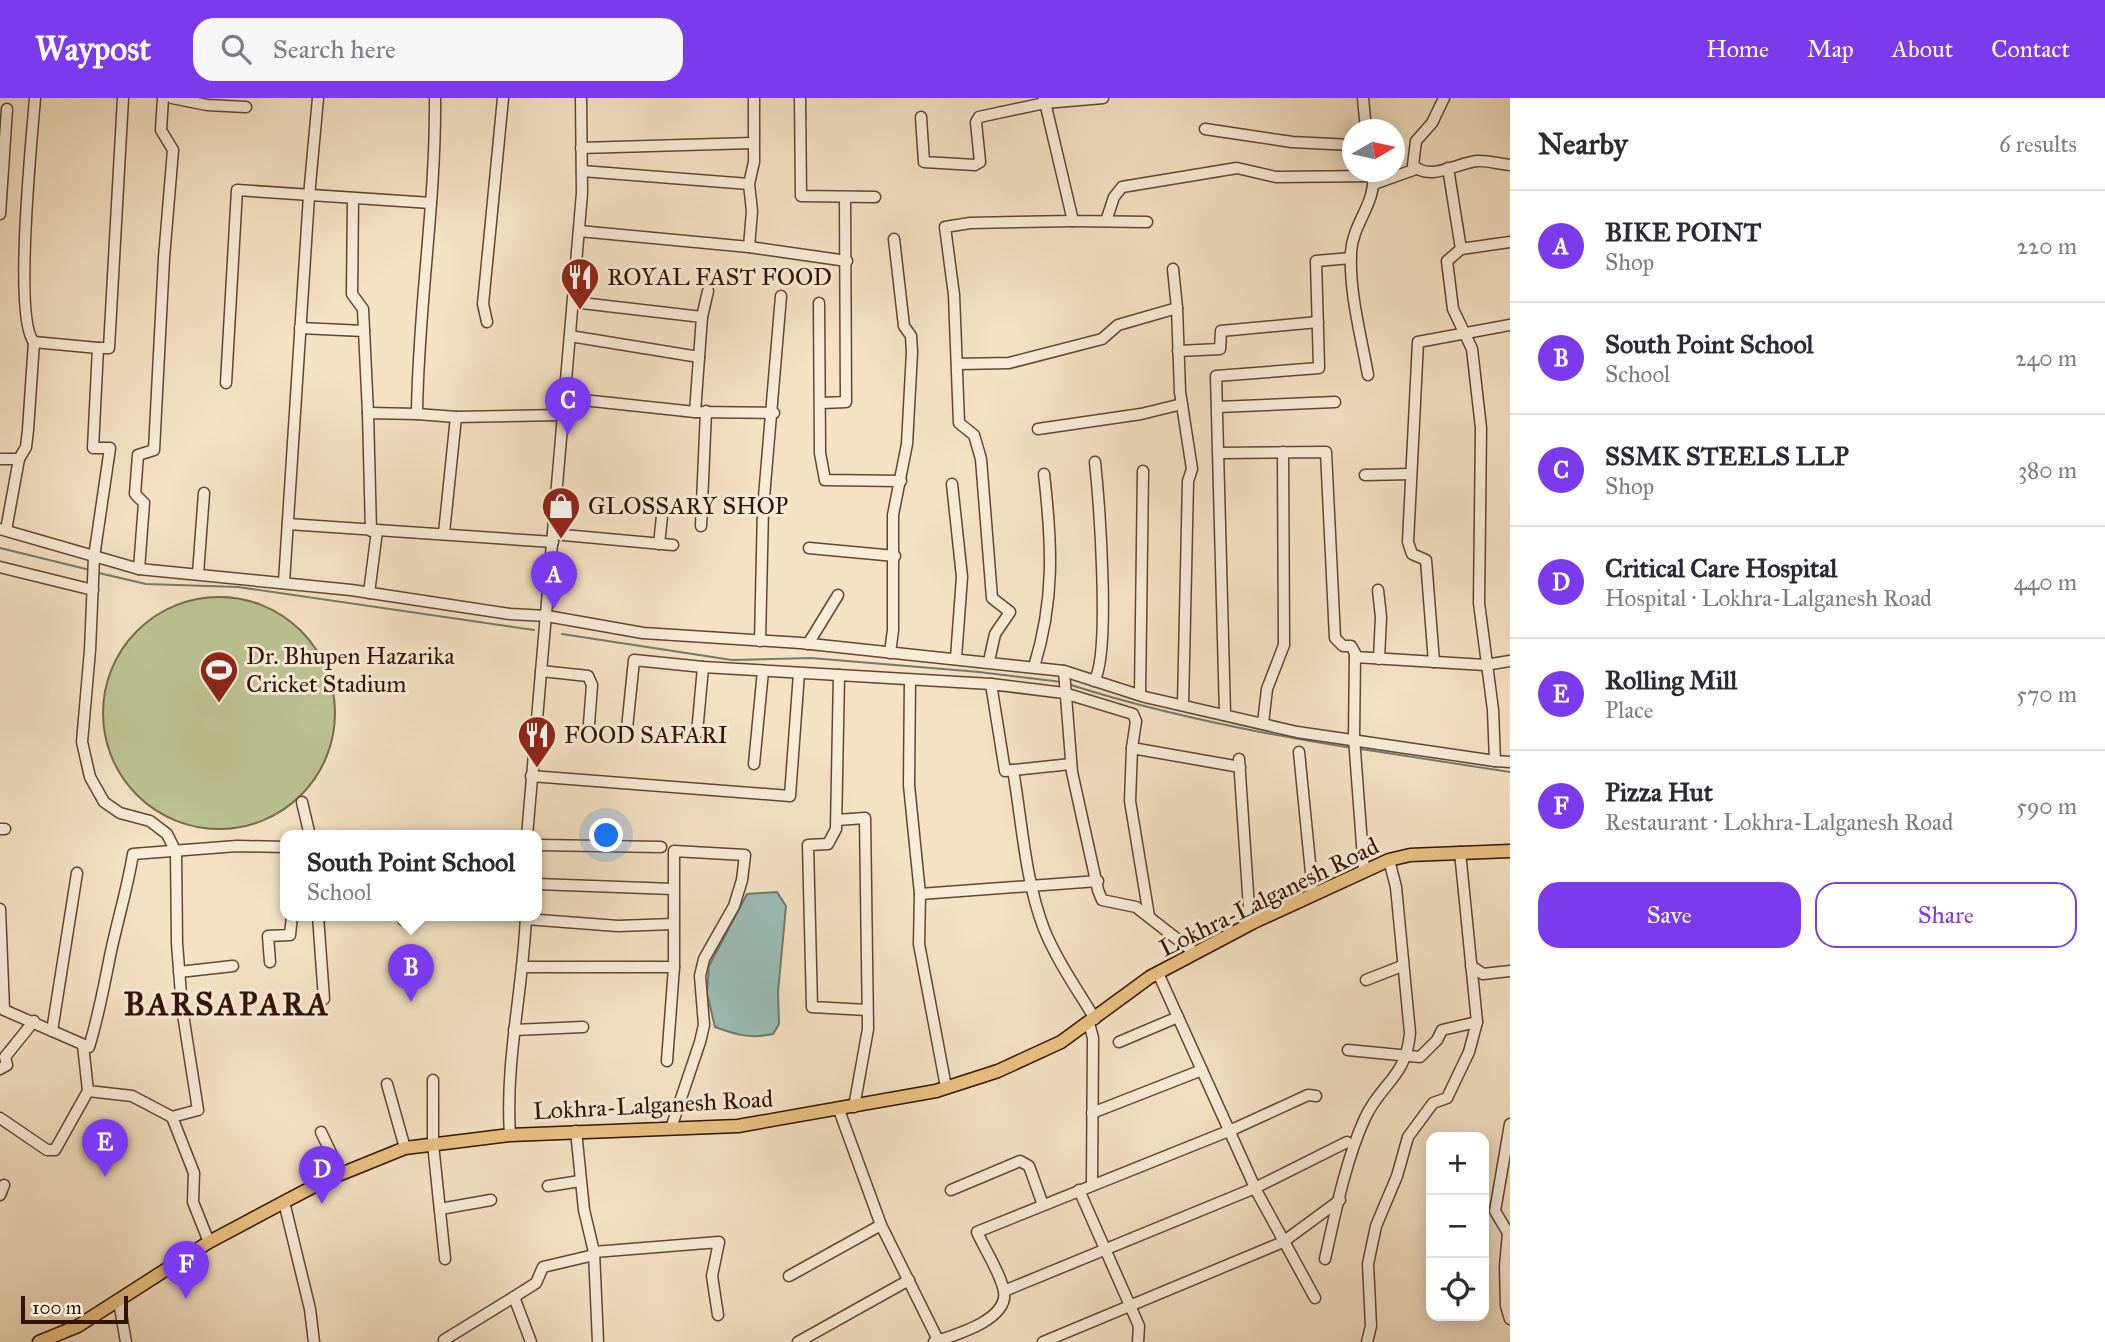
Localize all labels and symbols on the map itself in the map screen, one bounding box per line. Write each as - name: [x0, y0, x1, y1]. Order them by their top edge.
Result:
- north arrow: [1342, 119, 1405, 182]
- restaurant icon: ROYAL FAST FOOD: [559, 256, 601, 311]
- place label: ROYAL FAST FOOD: [607, 262, 832, 292]
- pin: C: [545, 377, 591, 435]
- shop icon: GLOSSARY SHOP: [540, 485, 582, 540]
- place label: GLOSSARY SHOP: [588, 491, 788, 521]
- pin: A: [531, 551, 577, 609]
- place label: Dr. Bhupen Hazarika Cricket Stadium: [246, 641, 455, 699]
- sports icon: Dr. Bhupen Hazarika Cricket Stadium: [198, 649, 240, 704]
- restaurant icon: FOOD SAFARI: [516, 714, 558, 769]
- place label: FOOD SAFARI: [564, 720, 728, 750]
- your location: [589, 818, 623, 852]
- street label: Lokhra-Lalganesh Road: [1154, 831, 1384, 963]
- pin: B: [388, 944, 434, 1002]
- district label: BARSAPARA: [124, 985, 330, 1024]
- street label: Lokhra-Lalganesh Road: [532, 1084, 774, 1126]
- pin: E: [82, 1119, 128, 1177]
- pin: D: [299, 1146, 345, 1204]
- pin: F: [163, 1241, 209, 1299]
- scale bar: [21, 1293, 128, 1325]

